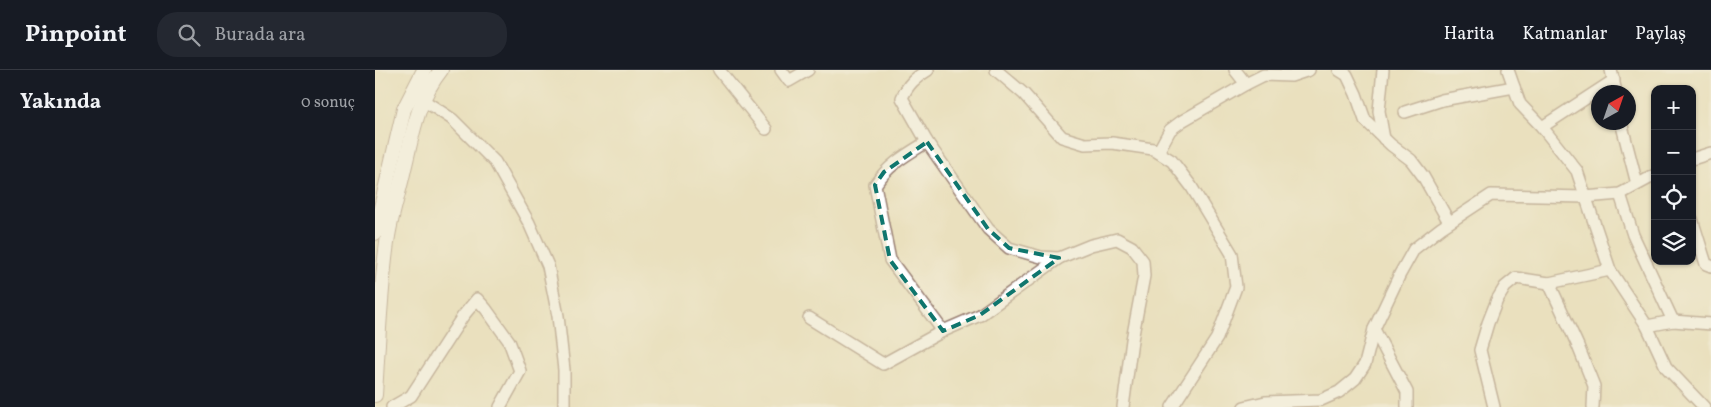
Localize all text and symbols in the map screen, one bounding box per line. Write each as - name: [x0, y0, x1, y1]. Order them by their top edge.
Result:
- search box: [157, 12, 507, 57]
- text: Pinpoint: [25, 18, 127, 52]
- icon: search: [175, 21, 203, 49]
- text: Burada ara: [215, 22, 305, 48]
- text: Harita: [1444, 22, 1495, 47]
- text: Katmanlar: [1523, 22, 1607, 47]
- text: Paylaş: [1635, 22, 1686, 47]
- north arrow: [1591, 85, 1636, 130]
- map controls: [1651, 85, 1696, 265]
- button: +: [1651, 85, 1696, 130]
- text: Yakında: [20, 88, 101, 117]
- text: 0 sonuç: [301, 92, 355, 114]
- button: −: [1651, 130, 1696, 175]
- button: locate: [1651, 175, 1696, 220]
- button: layers: [1651, 220, 1696, 265]

